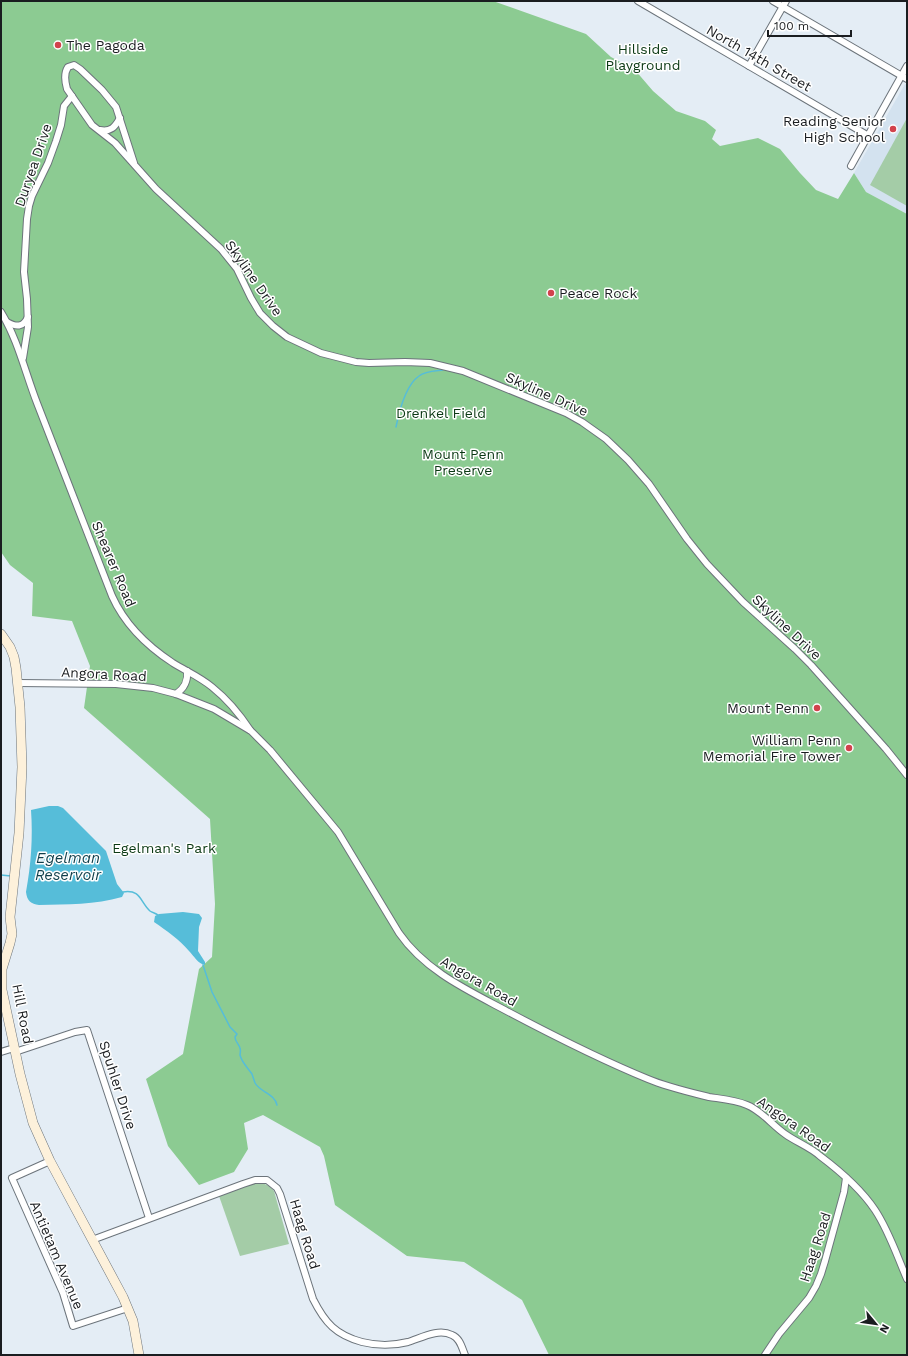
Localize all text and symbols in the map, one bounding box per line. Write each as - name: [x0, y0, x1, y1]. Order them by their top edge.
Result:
- scale bar: [768, 12, 851, 38]
- text: 100 m: [774, 19, 809, 33]
- street label: North 14th Street: [704, 21, 814, 95]
- place label: The Pagoda: [66, 37, 145, 53]
- marker: The Pagoda: [53, 40, 63, 50]
- park label: Hillside Playground: [606, 41, 680, 73]
- place label: Reading Senior High School: [783, 113, 886, 145]
- street label: Duryea Drive: [11, 121, 55, 209]
- marker: Reading Senior High School: [888, 124, 898, 134]
- street label: Skyline Drive: [222, 237, 286, 319]
- place label: Peace Rock: [559, 285, 637, 301]
- marker: Peace Rock: [546, 288, 556, 298]
- street label: Skyline Drive: [503, 369, 591, 419]
- park label: Drenkel Field: [396, 405, 486, 421]
- park label: Mount Penn Preserve: [422, 446, 504, 478]
- street label: Shearer Road: [89, 519, 139, 609]
- street label: Skyline Drive: [749, 591, 825, 663]
- street label: Angora Road: [61, 664, 147, 684]
- place label: Mount Penn: [727, 700, 809, 716]
- marker: Mount Penn: [812, 703, 822, 713]
- place label: William Penn Memorial Fire Tower: [703, 732, 841, 764]
- marker: William Penn Memorial Fire Tower: [844, 743, 854, 753]
- park label: Egelman's Park: [112, 840, 216, 856]
- water label: Egelman Reservoir: [35, 849, 102, 884]
- street label: Angora Road: [438, 953, 520, 1009]
- street label: Hill Road: [9, 983, 37, 1045]
- street label: Spuhler Drive: [96, 1039, 140, 1131]
- street label: Angora Road: [754, 1093, 834, 1155]
- street label: Haag Road: [287, 1197, 323, 1271]
- street label: Antietam Avenue: [27, 1198, 87, 1312]
- street label: Haag Road: [796, 1210, 834, 1284]
- north arrow: [856, 1304, 896, 1344]
- text: N: [877, 1322, 892, 1335]

